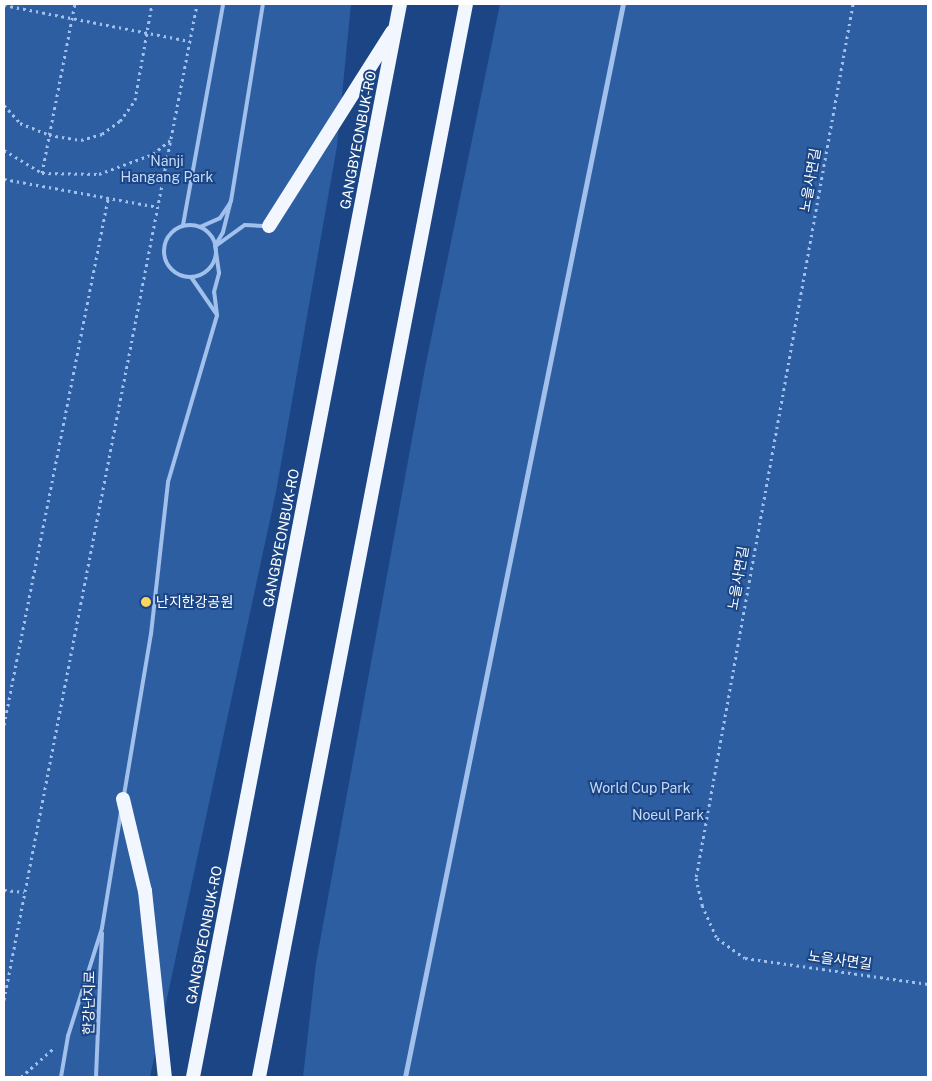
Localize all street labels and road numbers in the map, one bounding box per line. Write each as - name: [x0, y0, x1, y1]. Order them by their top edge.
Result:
- street label: GANGBYEONBUK-RO: [336, 69, 380, 211]
- street label: 노을사면길: [796, 147, 824, 213]
- street label: GANGBYEONBUK-RO: [259, 467, 303, 609]
- street label: 노을사면길: [724, 545, 752, 611]
- street label: GANGBYEONBUK-RO: [182, 864, 226, 1006]
- street label: 노을사면길: [807, 947, 873, 973]
- street label: 한강난지로: [80, 971, 98, 1035]

